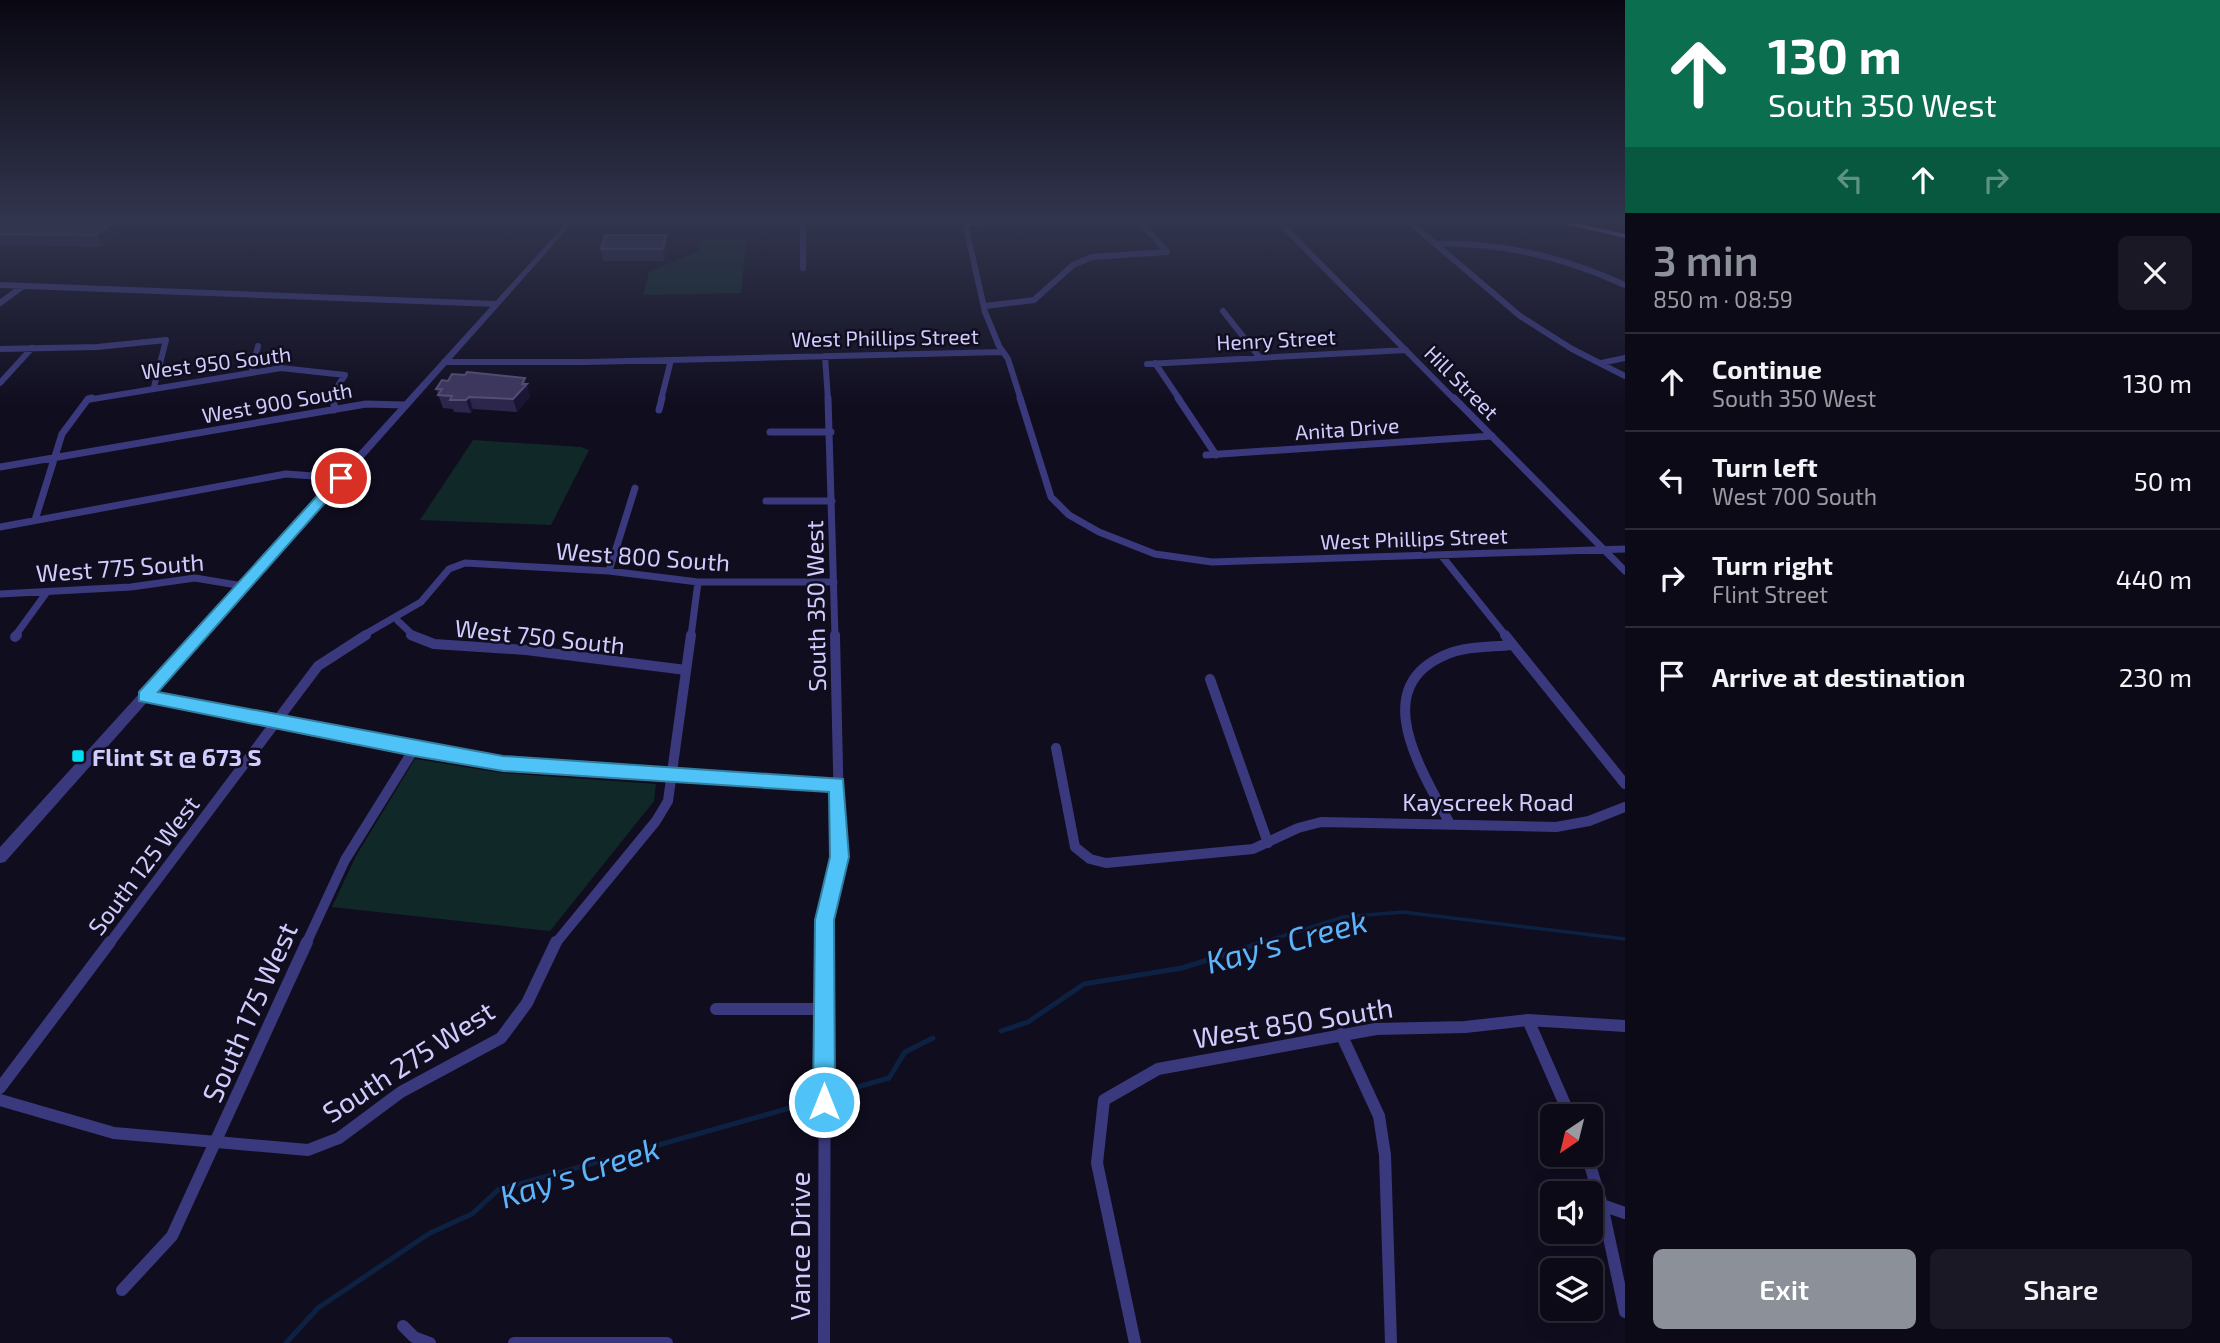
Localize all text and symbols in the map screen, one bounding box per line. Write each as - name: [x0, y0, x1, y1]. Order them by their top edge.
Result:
- text: 130 m: [1768, 25, 1902, 84]
- icon: ahead: [1653, 28, 1744, 119]
- text: South 350 West: [1768, 85, 1997, 123]
- icon: left: [1831, 161, 1869, 199]
- icon: ahead: [1904, 161, 1942, 199]
- icon: right: [1977, 161, 2015, 199]
- text: 3 min: [1653, 234, 1759, 284]
- button: close: [2118, 236, 2192, 310]
- text: 850 m · 08:59: [1653, 285, 1793, 313]
- street label: West Phillips Street: [791, 323, 979, 351]
- street label: Henry Street: [1216, 323, 1336, 355]
- street label: West 950 South: [140, 340, 292, 384]
- street label: Hill Street: [1420, 340, 1504, 424]
- text: Continue: [1712, 353, 1822, 384]
- icon: ahead: [1653, 363, 1691, 401]
- text: 130 m: [2123, 367, 2192, 398]
- street label: West 900 South: [200, 376, 354, 428]
- text: South 350 West: [1712, 384, 1876, 412]
- street label: Anita Drive: [1294, 412, 1400, 444]
- pin: [311, 448, 371, 508]
- text: Turn left: [1712, 451, 1818, 482]
- icon: arrive: [322, 459, 360, 497]
- icon: left: [1653, 461, 1691, 499]
- text: 50 m: [2134, 465, 2192, 496]
- text: West 700 South: [1712, 482, 1877, 510]
- street label: South 350 West: [799, 520, 831, 692]
- street label: West Phillips Street: [1320, 522, 1508, 554]
- street label: West 800 South: [555, 535, 731, 577]
- street label: West 775 South: [35, 547, 205, 587]
- text: Turn right: [1712, 549, 1833, 580]
- icon: right: [1653, 559, 1691, 597]
- text: 440 m: [2116, 563, 2192, 594]
- text: Flint Street: [1712, 580, 1828, 608]
- street label: West 750 South: [454, 613, 626, 659]
- icon: arrive: [1653, 657, 1691, 695]
- text: Arrive at destination: [1712, 661, 1965, 692]
- text: 230 m: [2119, 661, 2192, 692]
- place label: Flint St @ 673 S: [92, 742, 261, 771]
- marker: Flint St @ 673 S: [70, 748, 86, 764]
- street label: Kayscreek Road: [1402, 787, 1574, 816]
- street label: South 125 West: [81, 790, 205, 940]
- water label: Kay's Creek: [1201, 900, 1371, 981]
- street label: South 175 West: [194, 917, 304, 1107]
- street label: West 850 South: [1191, 989, 1395, 1055]
- street label: South 275 West: [316, 993, 500, 1129]
- position arrow: [787, 1065, 861, 1139]
- north arrow: [1540, 1104, 1603, 1167]
- map controls: [1540, 1104, 1603, 1321]
- water label: Kay's Creek: [494, 1127, 664, 1216]
- street label: Vance Drive: [782, 1171, 816, 1321]
- button: sound: [1540, 1181, 1603, 1244]
- button: Exit: [1653, 1249, 1916, 1329]
- button: Share: [1930, 1249, 2192, 1329]
- button: layers: [1540, 1258, 1603, 1321]

